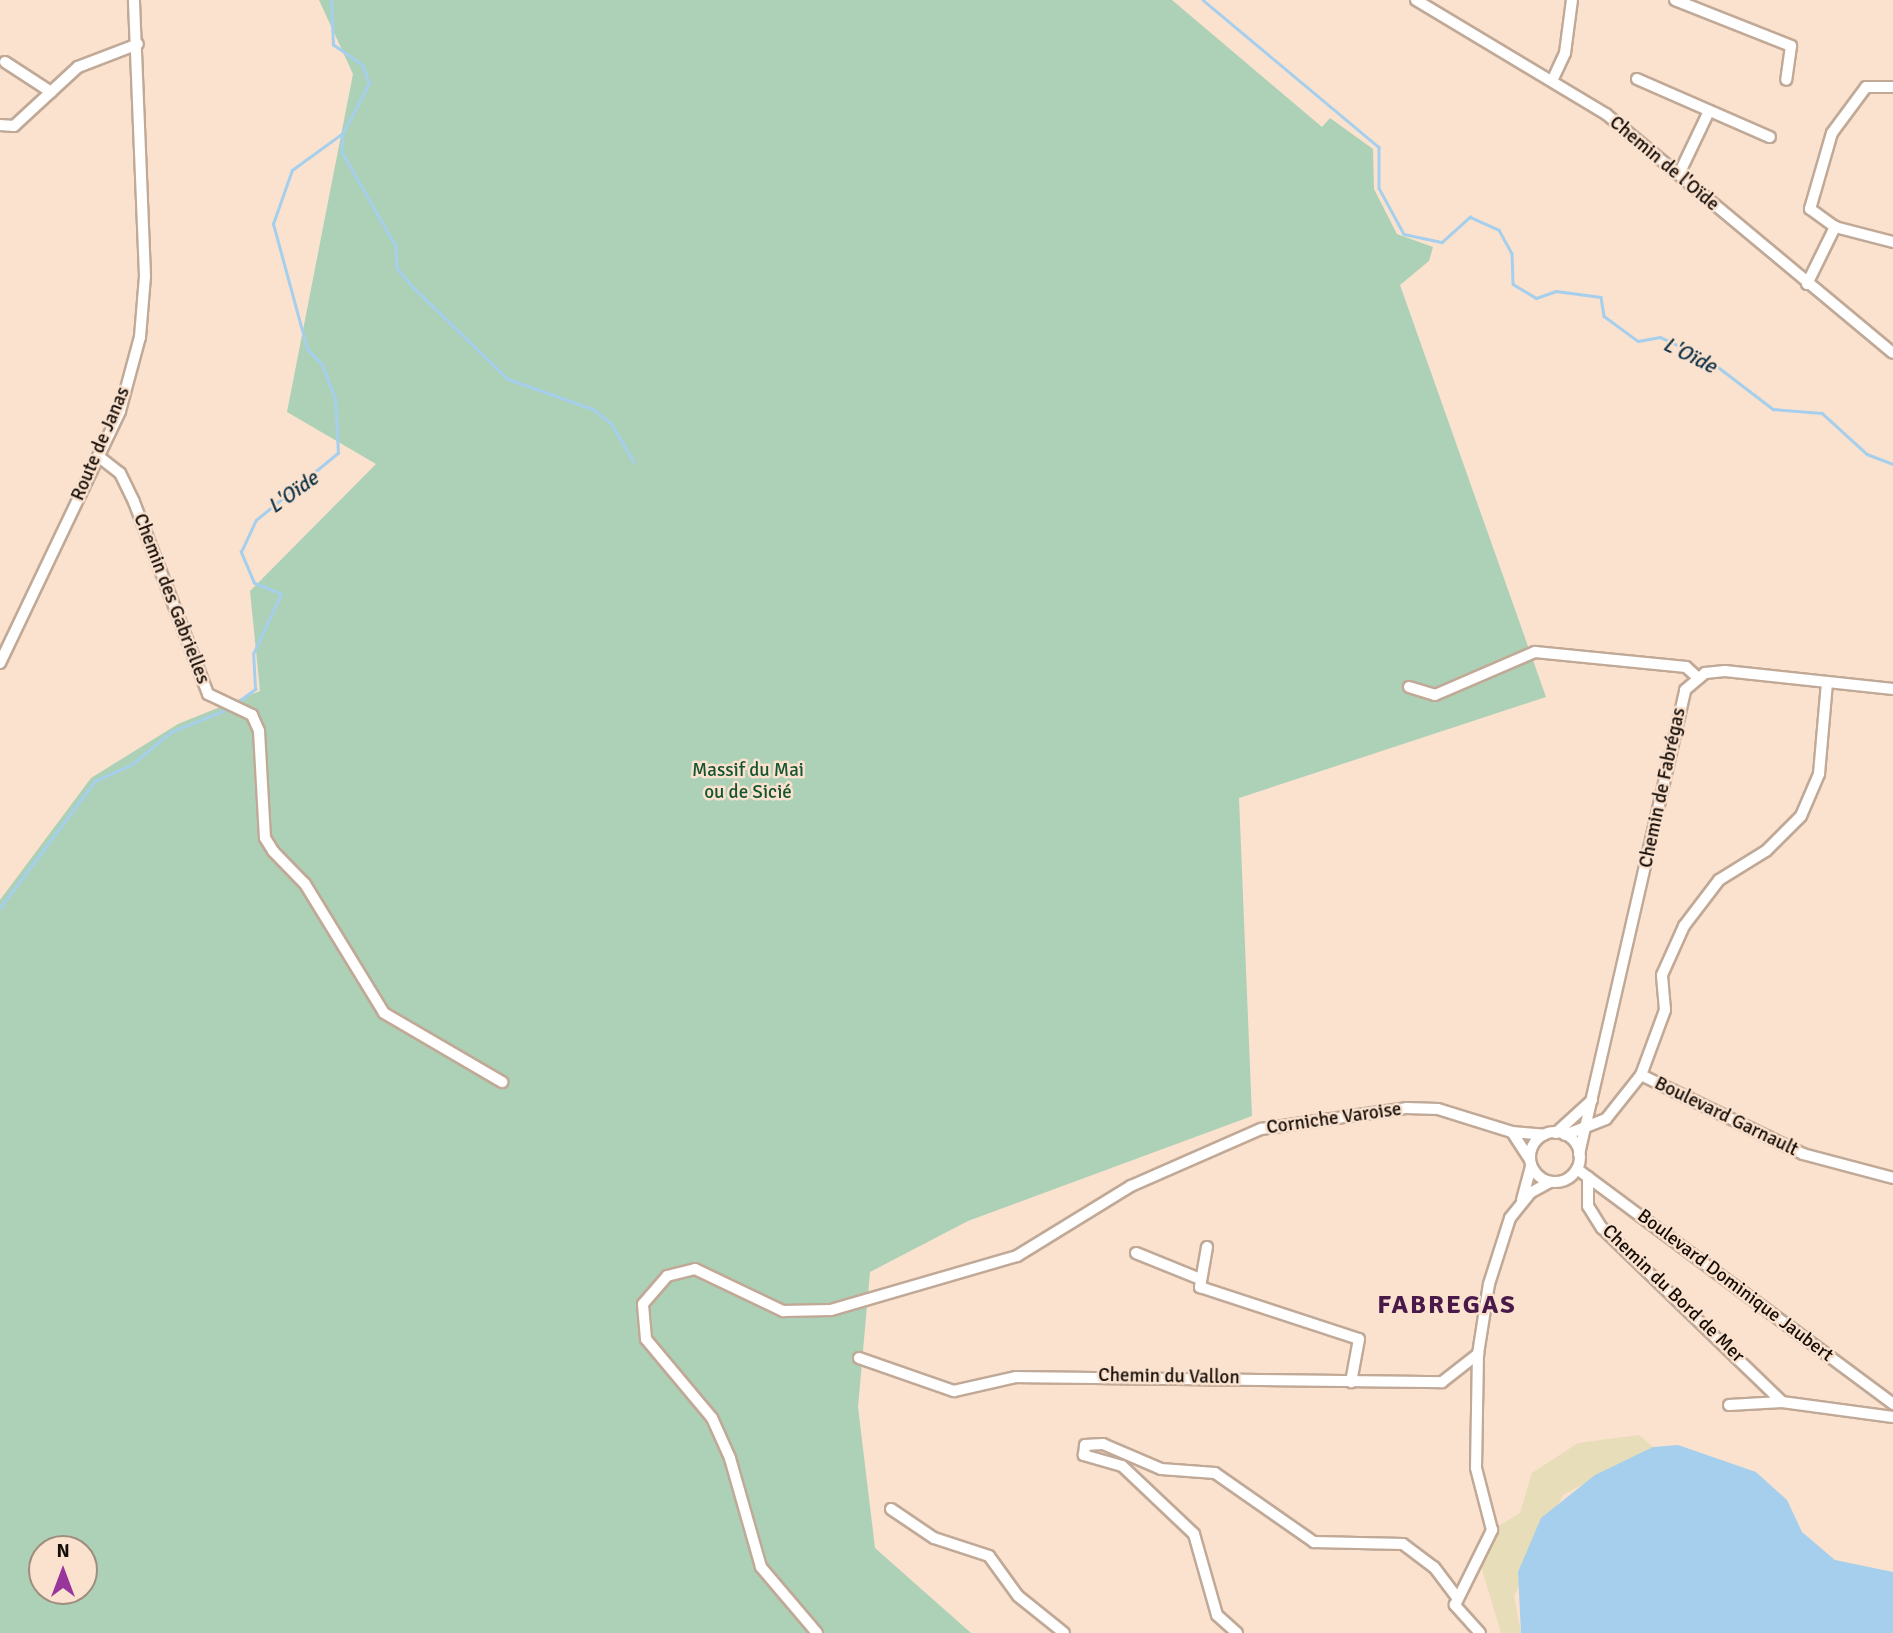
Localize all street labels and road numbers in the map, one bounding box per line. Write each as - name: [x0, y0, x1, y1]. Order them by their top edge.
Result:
- street label: Chemin de l'Oïde: [1605, 112, 1723, 216]
- street label: Route de Janas: [67, 384, 135, 504]
- street label: Chemin des Gabrielles: [128, 511, 214, 687]
- street label: Chemin de Fabrégas: [1635, 706, 1691, 870]
- street label: Boulevard Garnault: [1650, 1072, 1802, 1162]
- street label: Corniche Varoise: [1265, 1098, 1403, 1140]
- street label: Boulevard Dominique Jaubert: [1633, 1205, 1837, 1367]
- street label: Chemin du Bord de Mer: [1597, 1220, 1749, 1368]
- street label: Chemin du Vallon: [1098, 1364, 1240, 1390]

